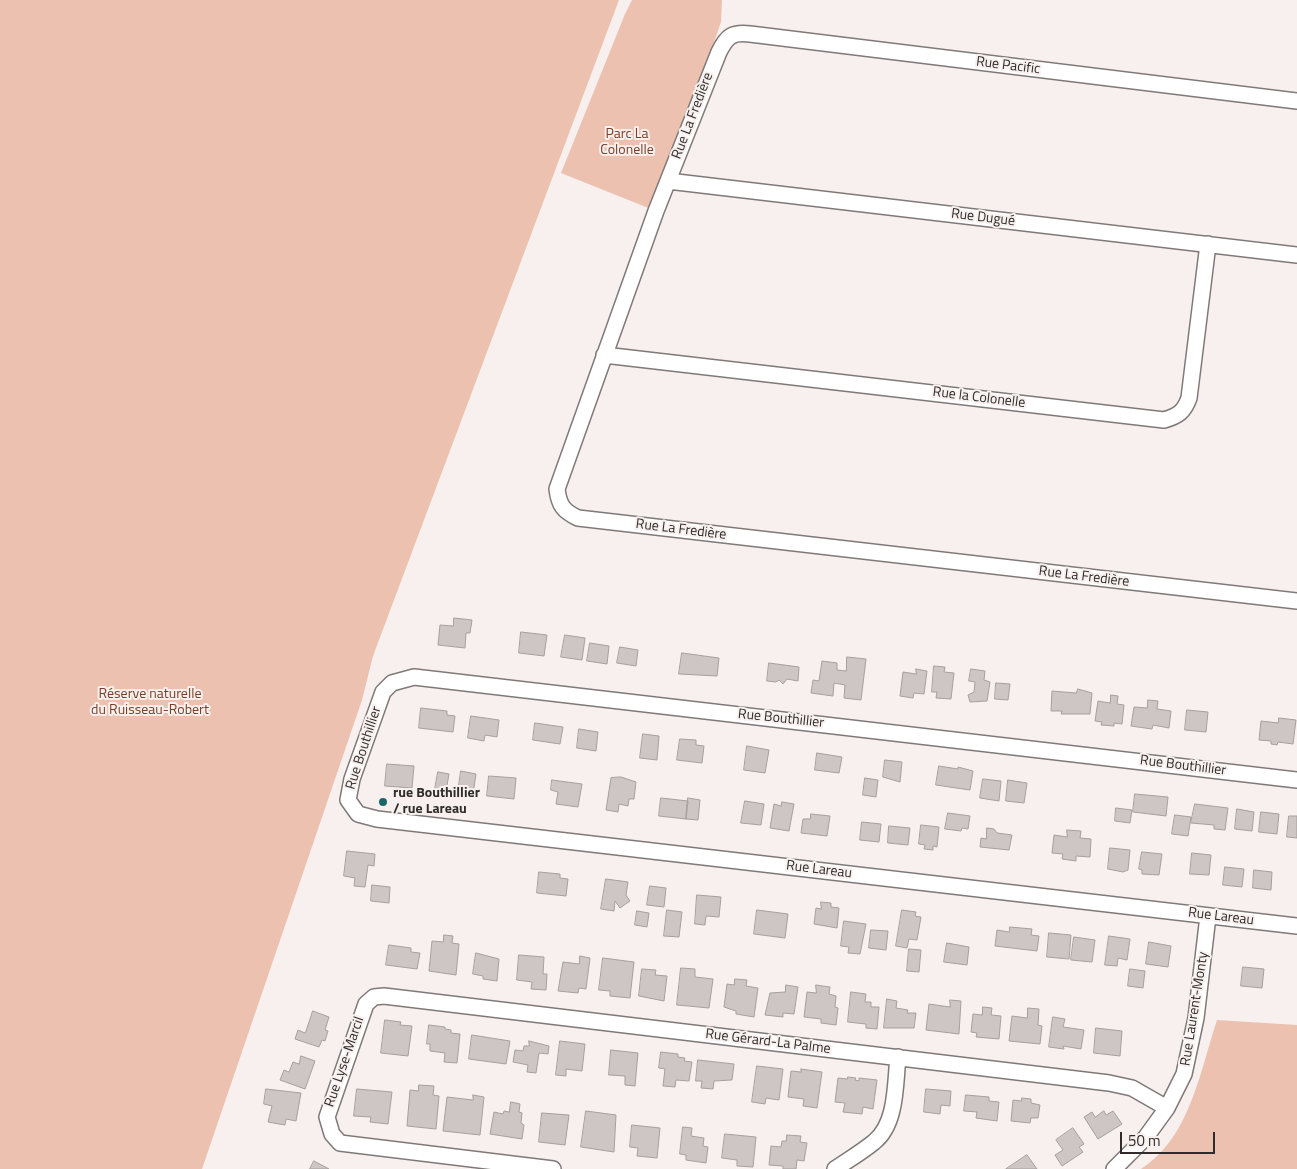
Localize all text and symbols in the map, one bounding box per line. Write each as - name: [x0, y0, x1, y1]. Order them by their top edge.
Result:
- street label: Rue Pacific: [975, 54, 1041, 78]
- street label: Rue La Fredière: [669, 70, 717, 162]
- park label: Parc La Colonelle: [600, 127, 654, 160]
- street label: Rue Dugué: [950, 206, 1016, 230]
- street label: Rue la Colonelle: [932, 384, 1026, 412]
- street label: Rue La Fredière: [635, 516, 727, 544]
- street label: Rue La Fredière: [1038, 563, 1130, 591]
- park label: Réserve naturelle du Ruisseau-Robert: [91, 687, 209, 720]
- street label: Rue Bouthillier: [343, 704, 385, 792]
- street label: Rue Bouthillier: [737, 706, 825, 732]
- street label: Rue Bouthillier: [1139, 752, 1227, 780]
- place label: rue Bouthillier / rue Lareau: [393, 786, 480, 819]
- marker: rue Bouthillier / rue Lareau: [377, 796, 389, 808]
- street label: Rue Lareau: [785, 858, 853, 882]
- street label: Rue Lareau: [1187, 905, 1255, 929]
- street label: Rue Laurent-Monty: [1178, 951, 1212, 1067]
- street label: Rue Lyse-Marcil: [322, 1015, 368, 1109]
- street label: Rue Gérard-La Palme: [704, 1026, 832, 1058]
- scale bar: [1122, 1122, 1217, 1154]
- text: 50 m: [1128, 1129, 1161, 1152]

